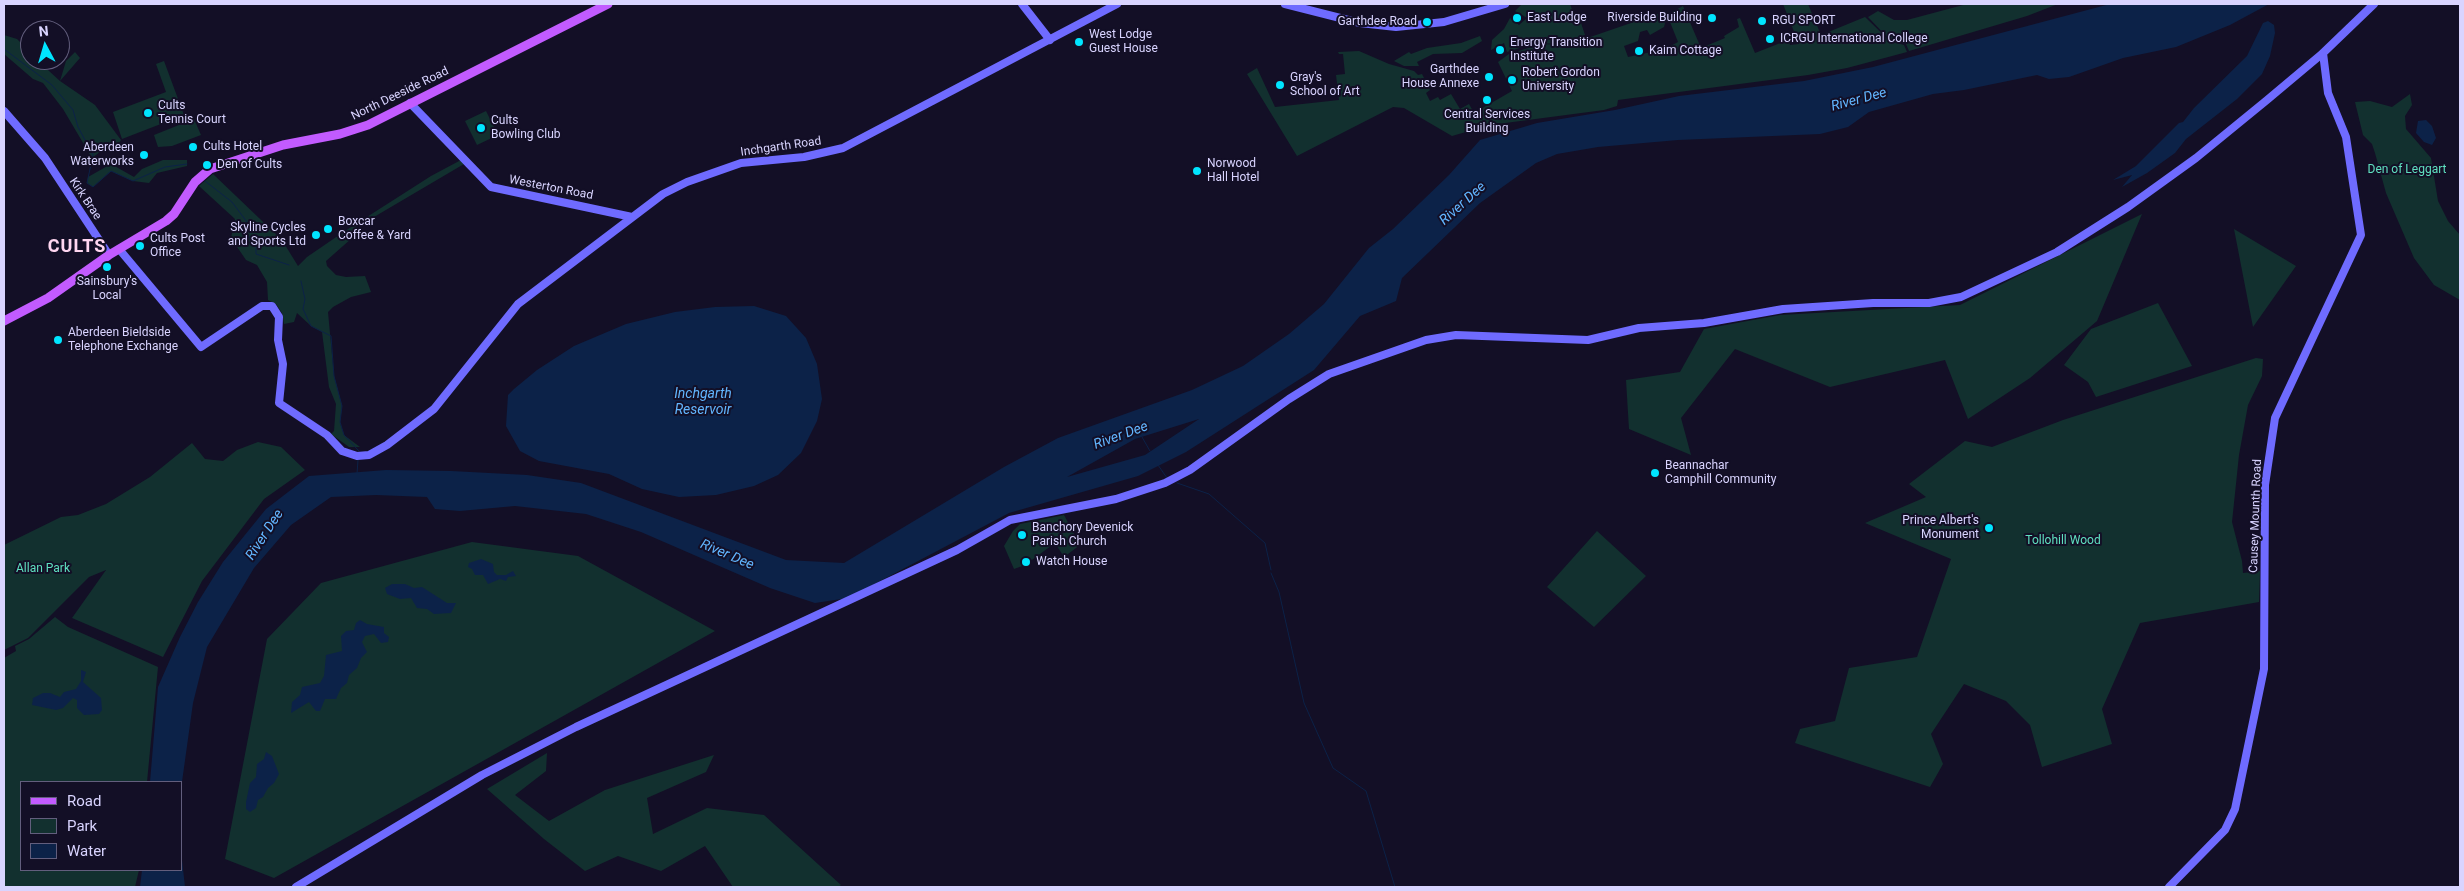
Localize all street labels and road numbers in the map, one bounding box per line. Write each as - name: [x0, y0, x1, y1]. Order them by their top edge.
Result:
- street label: North Deeside Road: [349, 64, 451, 124]
- street label: Inchgarth Road: [740, 134, 822, 160]
- street label: Westerton Road: [508, 173, 594, 203]
- street label: Kirk Brae: [66, 175, 104, 223]
- street label: Causey Mounth Road: [2247, 459, 2265, 573]

